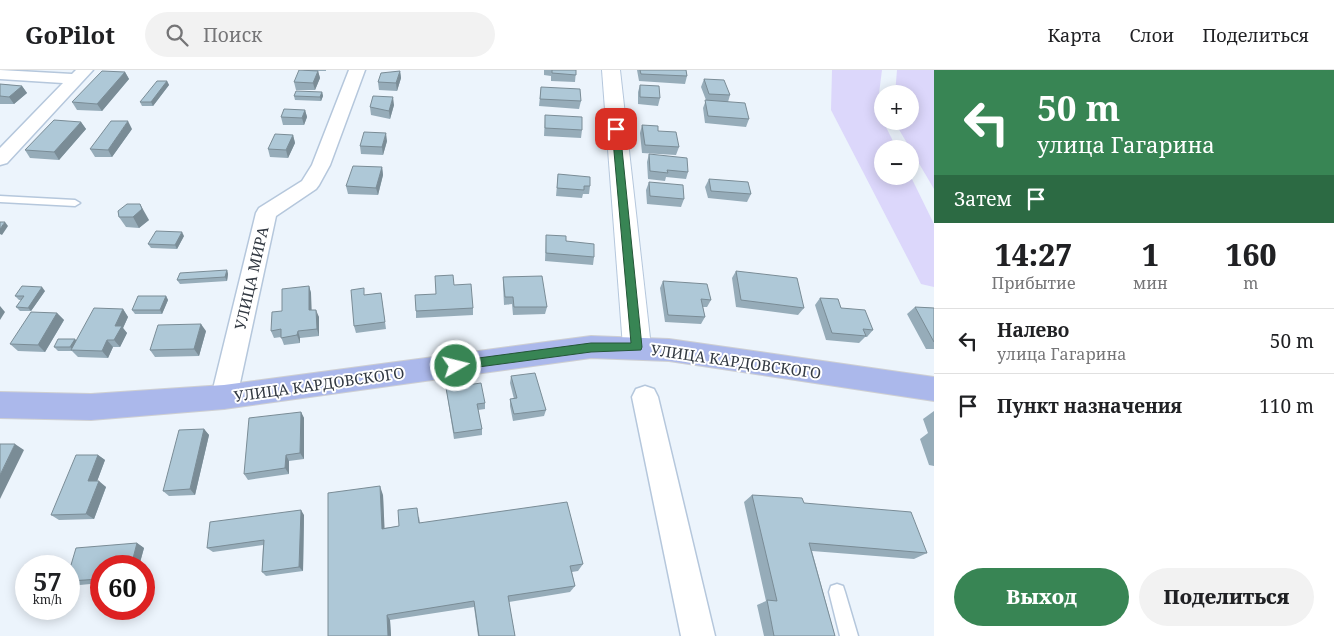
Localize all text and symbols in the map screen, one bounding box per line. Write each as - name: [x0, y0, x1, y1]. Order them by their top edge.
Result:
- search box: [145, 12, 495, 57]
- text: GoPilot: [25, 18, 115, 51]
- icon: search: [163, 21, 191, 49]
- text: Поиск: [203, 22, 262, 48]
- text: Карта: [1047, 23, 1102, 47]
- text: Слои: [1130, 23, 1174, 47]
- text: Поделиться: [1202, 23, 1309, 47]
- text: 50 m: [1037, 84, 1120, 131]
- map controls: [874, 85, 919, 185]
- button: +: [874, 85, 919, 130]
- icon: left: [954, 90, 1019, 155]
- pin: [595, 108, 637, 150]
- icon: arrive: [602, 115, 630, 143]
- text: улица Гагарина: [1037, 129, 1215, 159]
- button: −: [874, 140, 919, 185]
- icon: arrive: [1022, 185, 1050, 213]
- text: Затем: [954, 186, 1012, 212]
- street label: УЛИЦА МИРА: [229, 224, 273, 332]
- text: 14:27: [995, 234, 1072, 275]
- text: 1: [1142, 234, 1159, 275]
- text: 160: [1225, 234, 1276, 275]
- text: Прибытие: [992, 272, 1075, 294]
- text: мин: [1133, 272, 1168, 294]
- text: m: [1243, 272, 1258, 294]
- text: Налево: [997, 317, 1069, 343]
- icon: left: [954, 327, 982, 355]
- text: 50 m: [1270, 328, 1314, 354]
- position arrow: [429, 339, 481, 391]
- street label: УЛИЦА КАРДОВСКОГО: [650, 339, 822, 383]
- text: улица Гагарина: [997, 343, 1126, 365]
- street label: УЛИЦА КАРДОВСКОГО: [233, 362, 405, 406]
- icon: arrive: [954, 392, 982, 420]
- text: Пункт назначения: [997, 393, 1182, 419]
- text: 110 m: [1259, 393, 1314, 419]
- speed limit sign: 60: [90, 555, 155, 620]
- text: 57: [33, 564, 62, 598]
- button: Выход: [954, 568, 1129, 626]
- button: Поделиться: [1139, 568, 1314, 626]
- text: km/h: [33, 591, 62, 608]

